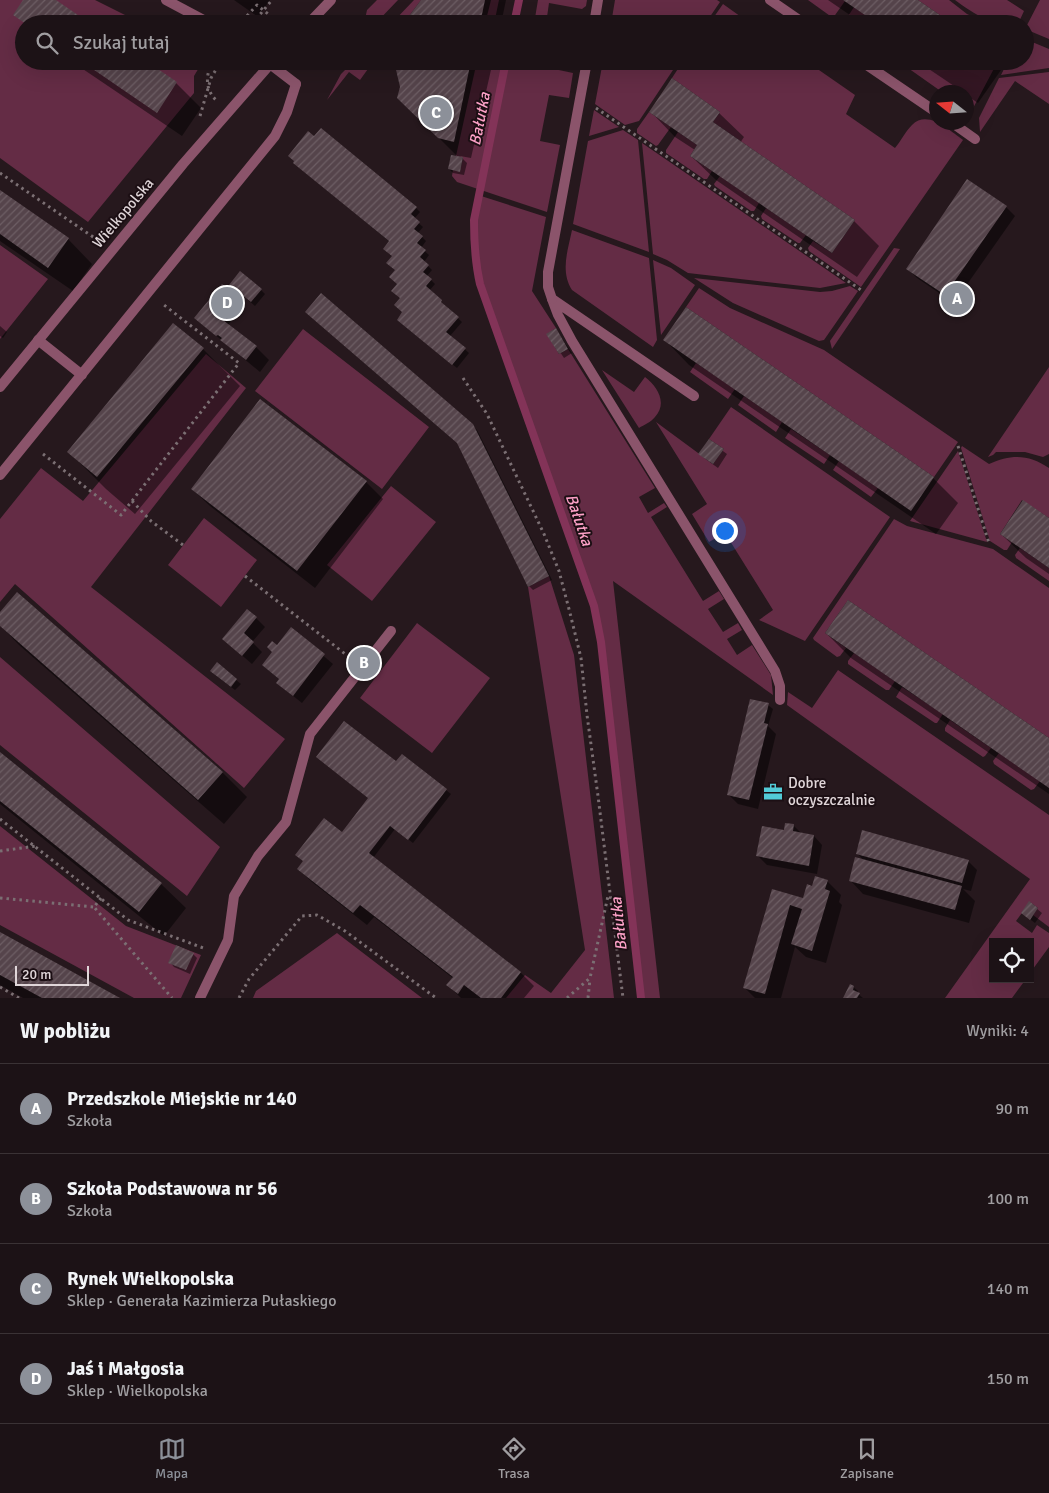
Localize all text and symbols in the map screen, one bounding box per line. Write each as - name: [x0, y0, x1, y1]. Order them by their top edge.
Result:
- search box: [15, 15, 1034, 70]
- icon: search: [33, 29, 61, 57]
- text: Szukaj tutaj: [73, 31, 170, 55]
- north arrow: [929, 85, 974, 130]
- water label: Bałutka: [465, 90, 495, 147]
- pin: C: [420, 94, 452, 132]
- street label: Wielkopolska: [89, 174, 157, 252]
- pin: A: [941, 280, 973, 318]
- pin: D: [211, 284, 243, 322]
- water label: Bałutka: [561, 491, 597, 549]
- your location: [712, 518, 738, 544]
- pin: B: [348, 644, 380, 682]
- place label: Dobre oczyszczalnie: [788, 774, 875, 809]
- office icon: Dobre oczyszczalnie: [762, 781, 784, 803]
- water label: Bałutka: [606, 895, 632, 952]
- map controls: [989, 938, 1034, 983]
- button: locate: [989, 938, 1034, 983]
- scale bar: [15, 963, 89, 986]
- text: 20 m: [22, 966, 51, 983]
- text: W pobliżu: [20, 1018, 111, 1044]
- text: Wyniki: 4: [966, 1021, 1029, 1041]
- text: Przedszkole Miejskie nr 140: [67, 1087, 297, 1111]
- text: A: [31, 1099, 41, 1119]
- text: 90 m: [995, 1099, 1029, 1119]
- text: Szkoła: [67, 1111, 112, 1131]
- text: Szkoła Podstawowa nr 56: [67, 1177, 278, 1201]
- text: B: [31, 1189, 41, 1209]
- text: 100 m: [987, 1189, 1029, 1209]
- text: Szkoła: [67, 1201, 112, 1221]
- text: Rynek Wielkopolska: [67, 1267, 234, 1291]
- text: C: [31, 1279, 41, 1299]
- text: 140 m: [987, 1279, 1029, 1299]
- text: Sklep · Generała Kazimierza Pułaskiego: [67, 1291, 337, 1311]
- text: Jaś i Małgosia: [67, 1357, 184, 1381]
- text: D: [31, 1369, 41, 1389]
- text: 150 m: [987, 1369, 1029, 1389]
- text: Sklep · Wielkopolska: [67, 1381, 208, 1401]
- tab: Mapa: [155, 1435, 188, 1482]
- tab: Trasa: [498, 1435, 530, 1482]
- tab: Zapisane: [840, 1435, 894, 1482]

